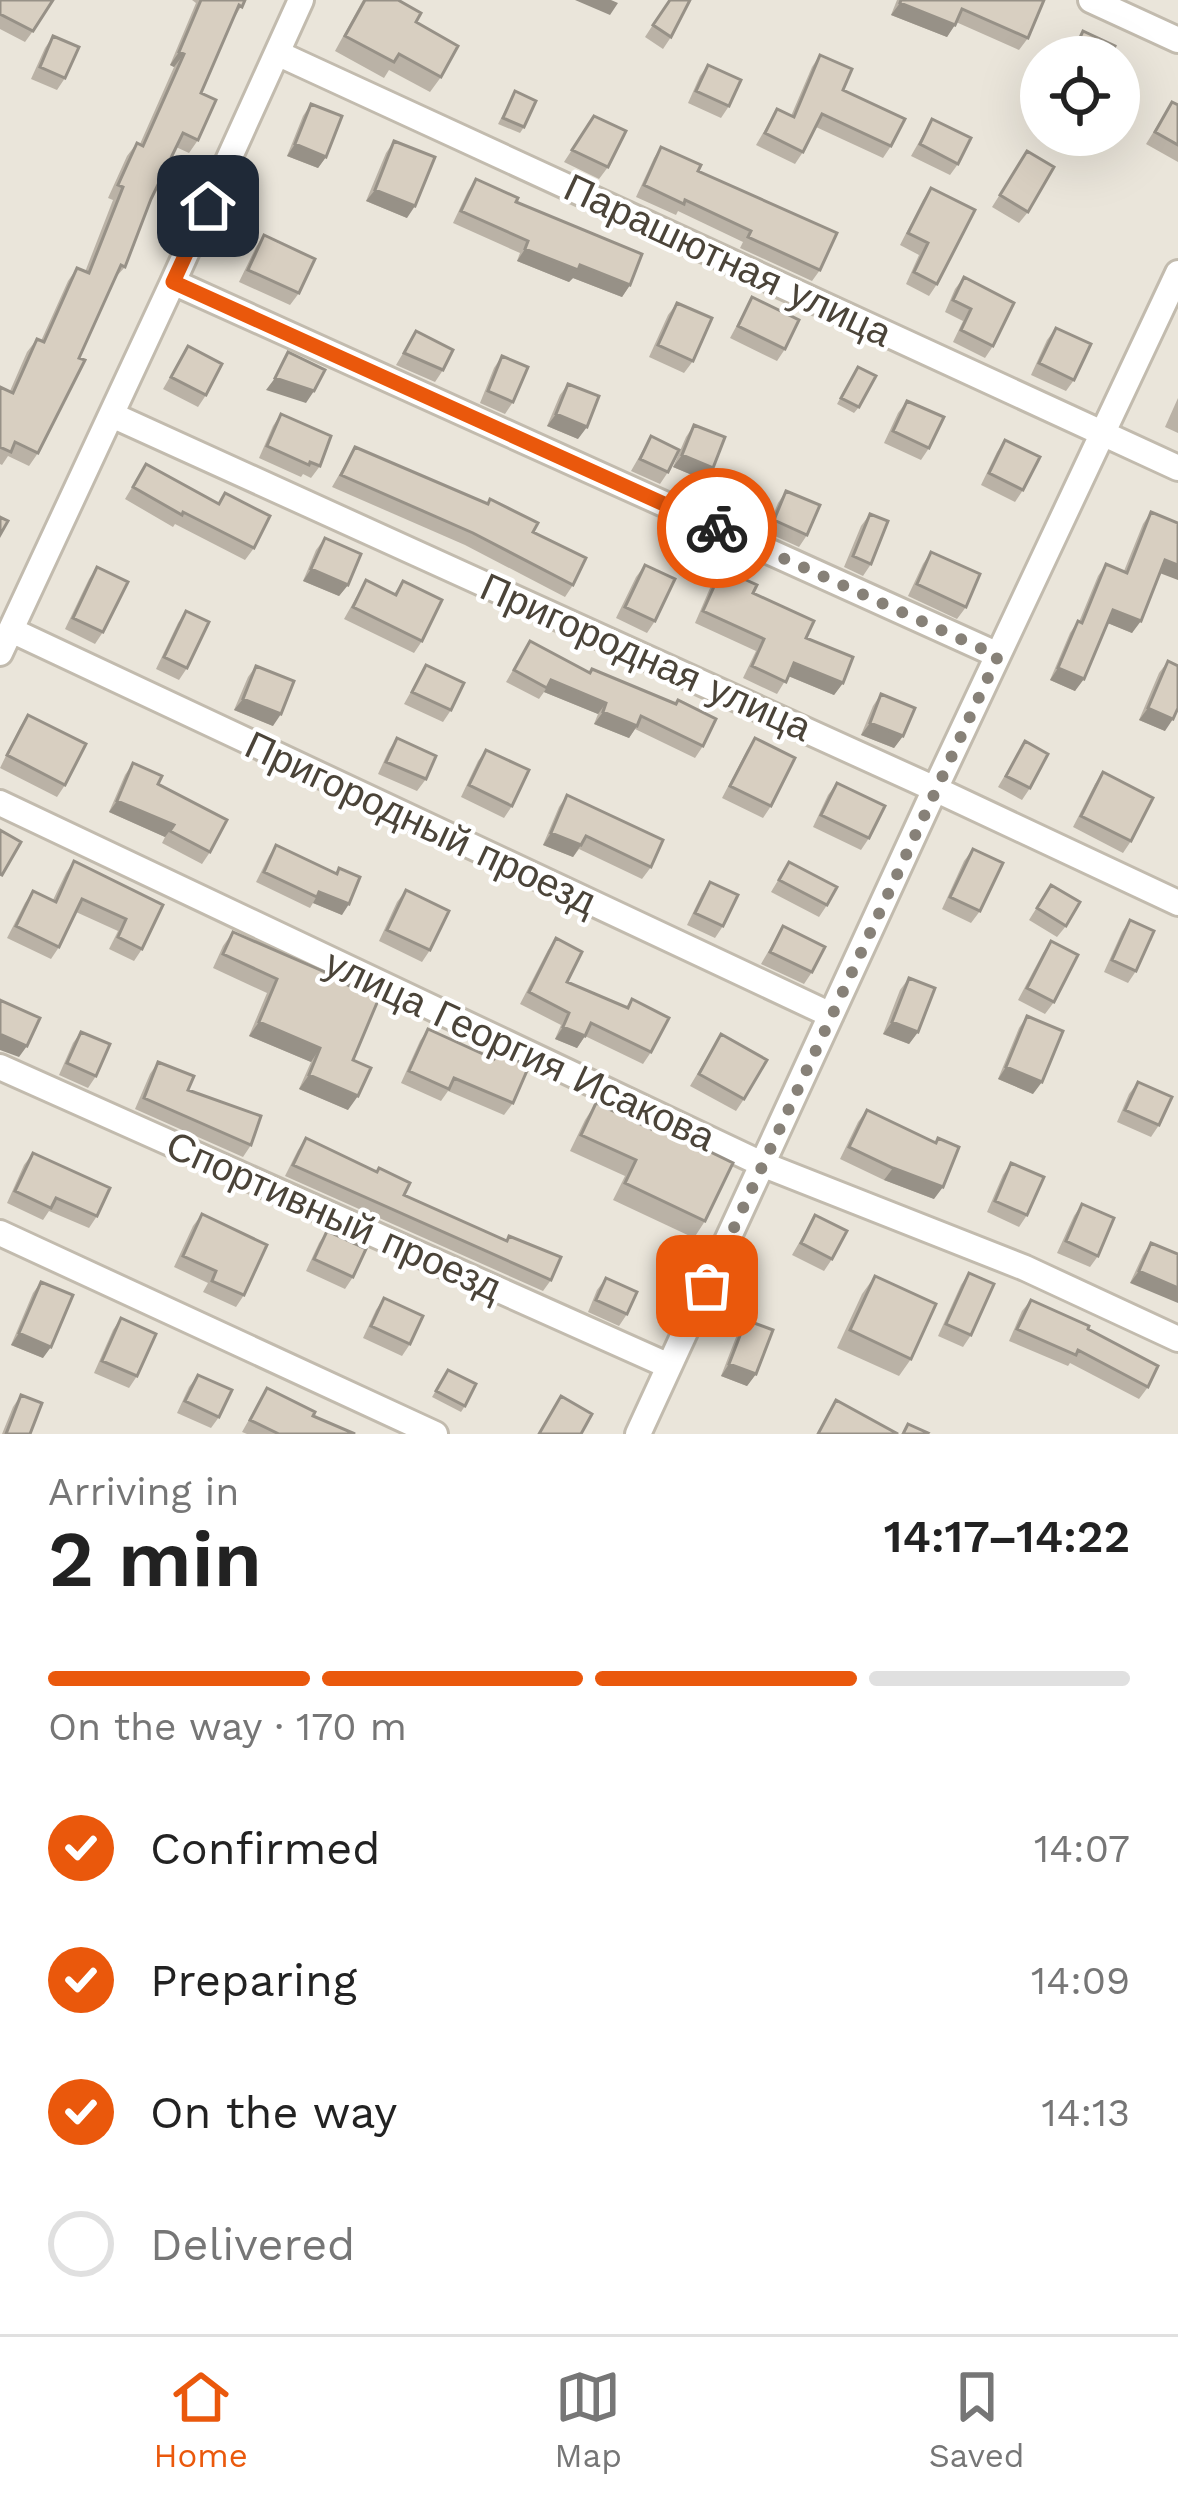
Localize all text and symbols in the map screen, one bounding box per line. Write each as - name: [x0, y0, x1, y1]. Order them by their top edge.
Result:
- map controls: [1020, 36, 1140, 156]
- button: locate: [1020, 36, 1140, 156]
- pin: [157, 155, 259, 257]
- street label: Парашютная улица: [557, 164, 899, 356]
- icon: home: [175, 173, 241, 239]
- courier: [657, 468, 777, 588]
- icon: bike: [684, 495, 750, 561]
- street label: Пригородная улица: [474, 564, 818, 750]
- street label: Пригородный проезд: [239, 722, 604, 924]
- street label: улица Георгия Исакова: [318, 940, 722, 1160]
- street label: Спортивный проезд: [160, 1122, 509, 1310]
- pin: [656, 1235, 758, 1337]
- icon: bag: [674, 1253, 740, 1319]
- text: Arriving in: [48, 1469, 239, 1514]
- text: 14:17–14:22: [884, 1510, 1130, 1563]
- text: 2 min: [48, 1513, 262, 1605]
- text: On the way · 170 m: [48, 1704, 407, 1749]
- icon: check: [48, 1815, 114, 1881]
- text: Confirmed: [150, 1822, 381, 1875]
- text: 14:07: [1034, 1826, 1130, 1871]
- icon: check: [48, 1947, 114, 2013]
- text: Preparing: [150, 1954, 357, 2007]
- text: 14:09: [1031, 1958, 1130, 2003]
- icon: check: [48, 2079, 114, 2145]
- text: On the way: [150, 2086, 397, 2139]
- text: 14:13: [1041, 2090, 1130, 2135]
- text: Delivered: [150, 2218, 355, 2271]
- tab: Home: [153, 2364, 248, 2475]
- tab: Map: [555, 2364, 622, 2475]
- tab: Saved: [929, 2364, 1025, 2475]

